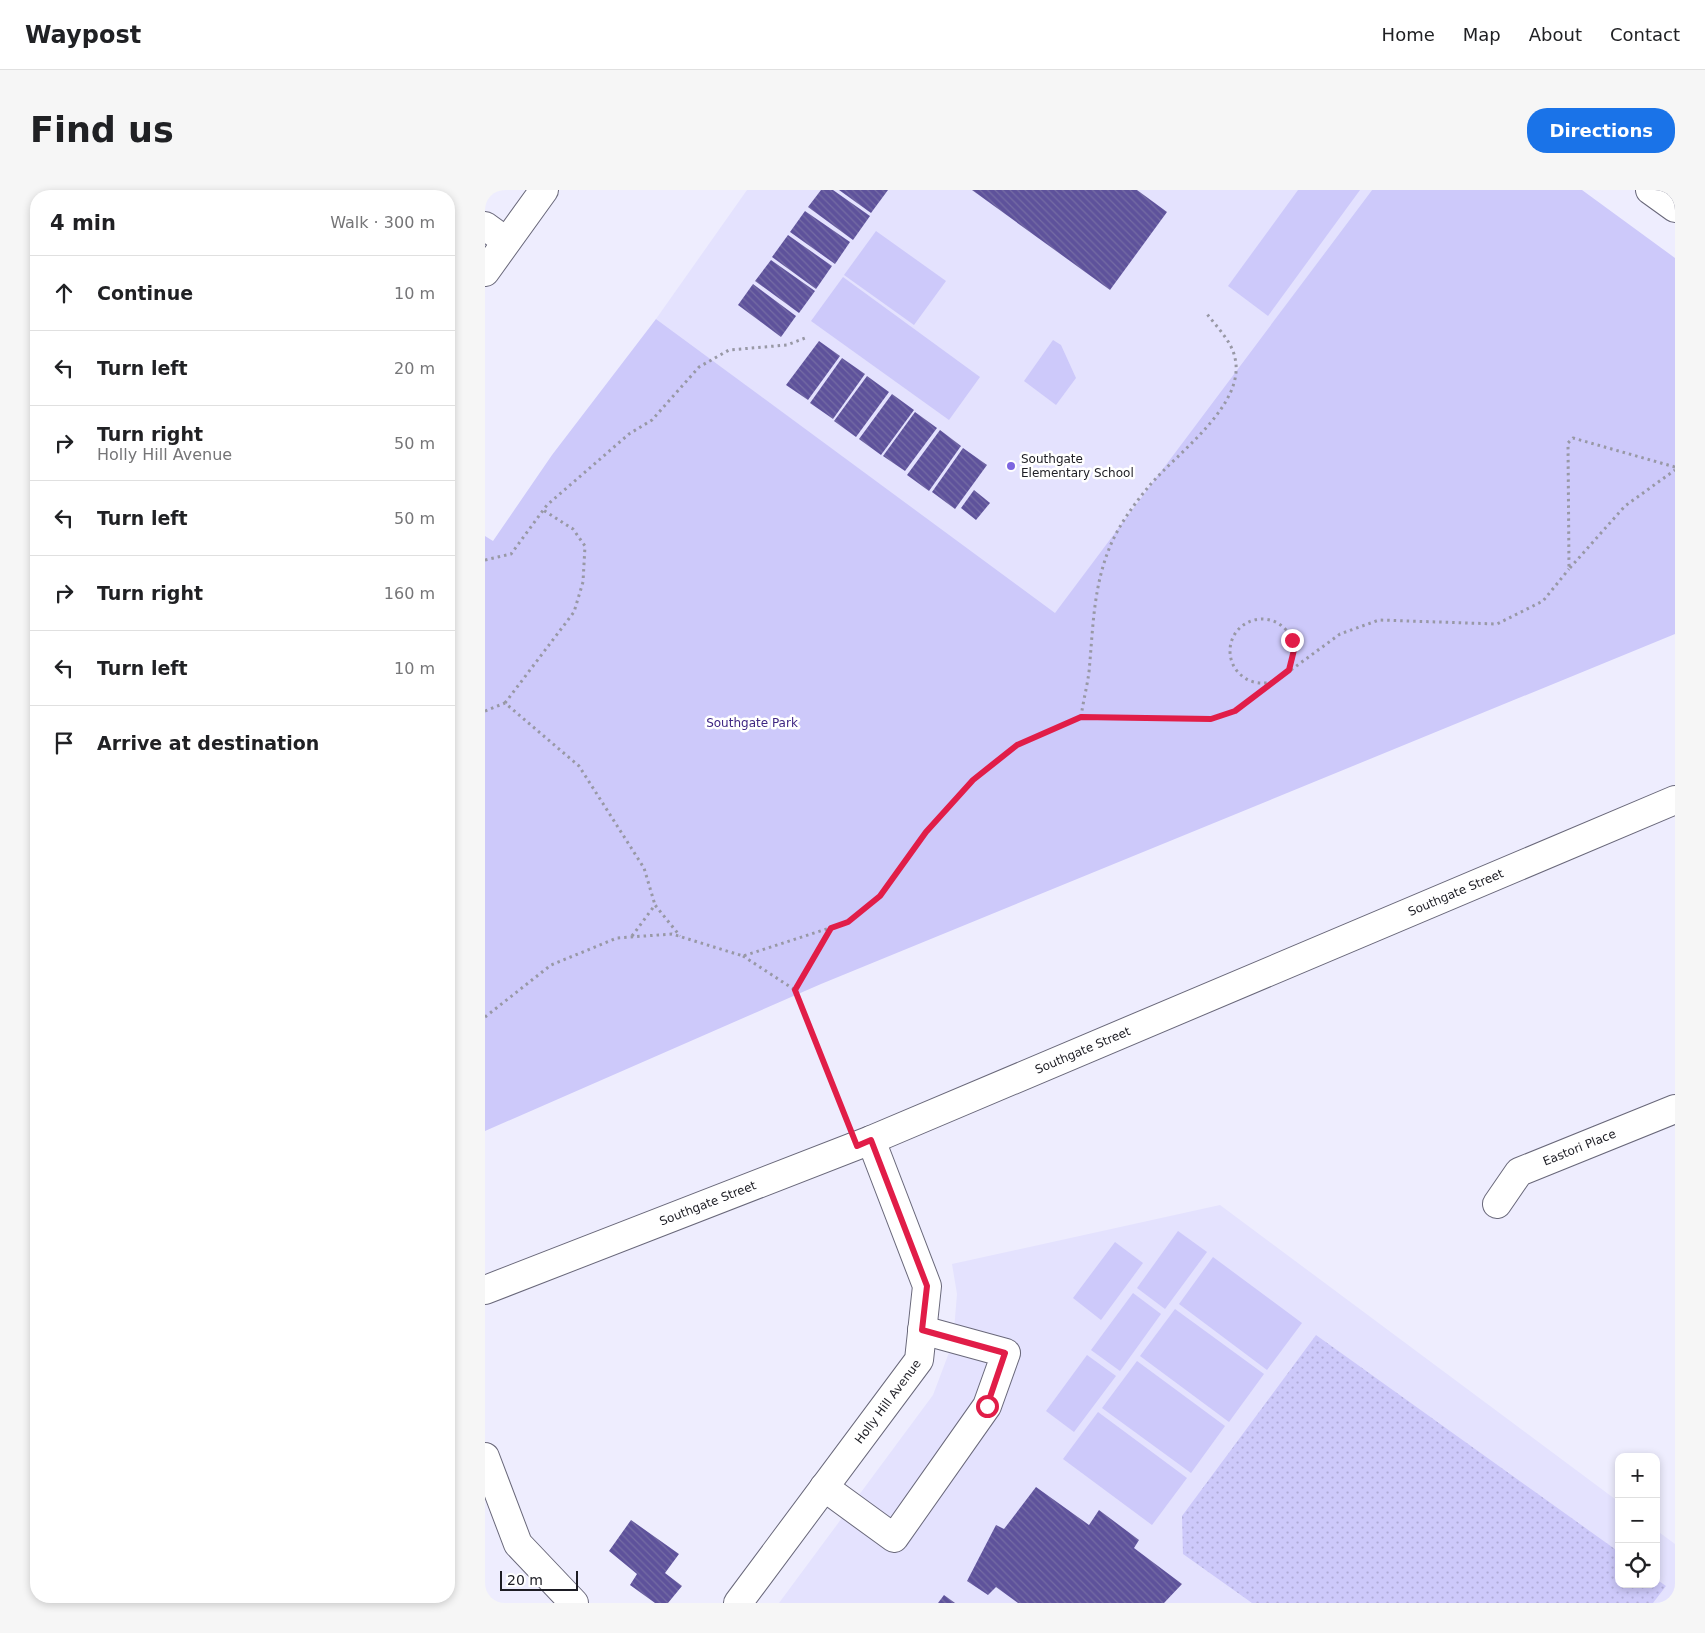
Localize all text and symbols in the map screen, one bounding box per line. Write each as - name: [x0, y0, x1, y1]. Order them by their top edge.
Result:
- text: Waypost: [25, 21, 141, 49]
- text: Home: [1382, 24, 1435, 45]
- text: Map: [1463, 24, 1501, 45]
- text: About: [1529, 24, 1582, 45]
- text: Contact: [1610, 24, 1680, 45]
- button: Directions: [1527, 108, 1675, 153]
- text: Find us: [30, 110, 174, 150]
- text: 4 min: [50, 211, 116, 235]
- text: Walk · 300 m: [330, 213, 435, 232]
- icon: ahead: [50, 279, 78, 307]
- text: Continue: [97, 282, 193, 304]
- text: 10 m: [394, 284, 435, 303]
- icon: left: [50, 354, 78, 382]
- text: Turn left: [97, 357, 188, 379]
- text: 20 m: [394, 359, 435, 378]
- text: Turn right: [97, 423, 203, 445]
- icon: right: [50, 429, 78, 457]
- text: 50 m: [394, 434, 435, 453]
- text: Holly Hill Avenue: [97, 445, 232, 464]
- place label: Southgate Elementary School: [1021, 452, 1134, 480]
- marker: Southgate Elementary School: [1005, 460, 1017, 472]
- icon: left: [50, 504, 78, 532]
- text: Turn left: [97, 507, 188, 529]
- text: 50 m: [394, 509, 435, 528]
- icon: right: [50, 579, 78, 607]
- text: Turn right: [97, 582, 203, 604]
- text: 160 m: [384, 584, 435, 603]
- route end: [1281, 629, 1304, 652]
- icon: left: [50, 654, 78, 682]
- text: Turn left: [97, 657, 188, 679]
- text: 10 m: [394, 659, 435, 678]
- park label: Southgate Park: [706, 716, 798, 730]
- icon: arrive: [50, 729, 78, 757]
- text: Arrive at destination: [97, 732, 319, 754]
- street label: Southgate Street: [1406, 866, 1506, 919]
- street label: Southgate Street: [1033, 1024, 1133, 1077]
- street label: Eastori Place: [1541, 1127, 1618, 1169]
- street label: Southgate Street: [658, 1178, 758, 1228]
- street label: Holly Hill Avenue: [852, 1357, 924, 1447]
- route start: [976, 1395, 999, 1418]
- map controls: [1615, 1453, 1660, 1588]
- button: +: [1615, 1453, 1660, 1498]
- button: −: [1615, 1498, 1660, 1543]
- button: locate: [1615, 1543, 1660, 1588]
- scale bar: [500, 1568, 577, 1591]
- text: 20 m: [507, 1572, 543, 1588]

